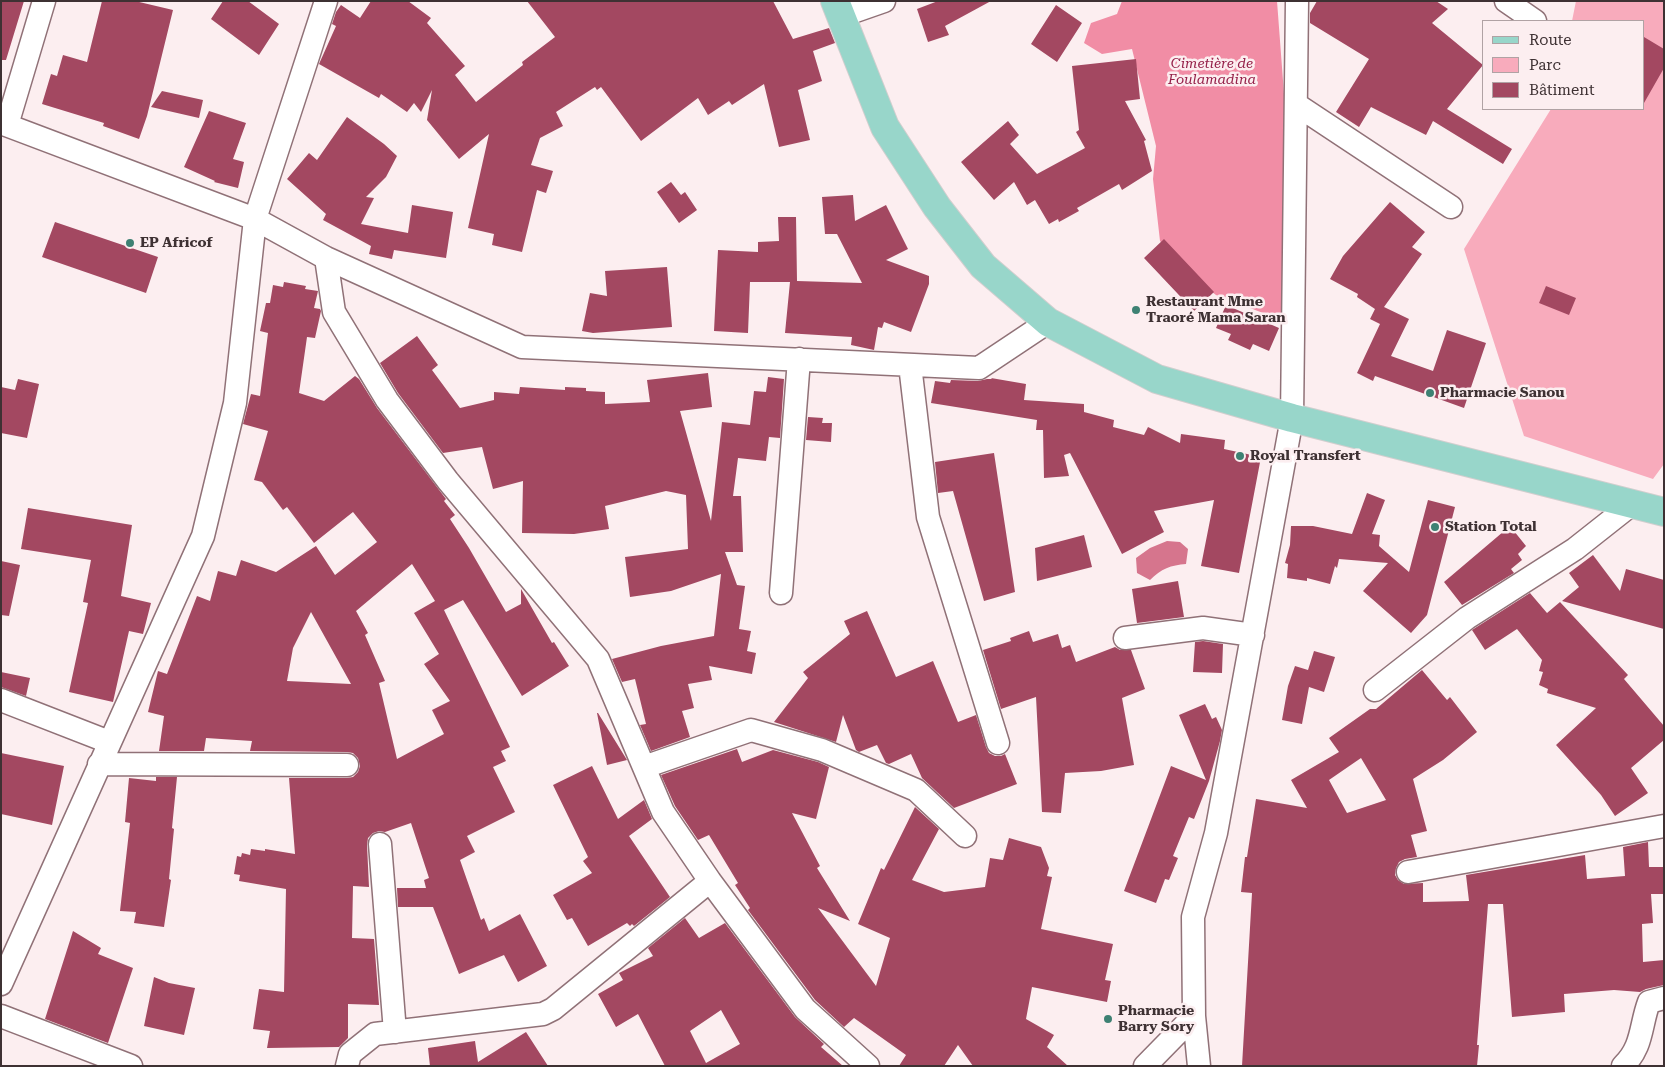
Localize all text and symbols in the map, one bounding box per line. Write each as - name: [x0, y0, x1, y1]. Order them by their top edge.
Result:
- legend: [1482, 20, 1645, 110]
- text: Route: [1529, 31, 1571, 49]
- park label: Cimetière de Foulamadina: [1168, 56, 1256, 88]
- text: Parc: [1529, 56, 1561, 74]
- text: Bâtiment: [1529, 81, 1595, 99]
- place label: EP Africof: [140, 235, 212, 251]
- marker: EP Africof: [124, 237, 136, 249]
- place label: Restaurant Mme Traoré Mama Saran: [1146, 294, 1286, 326]
- marker: Restaurant Mme Traoré Mama Saran: [1130, 304, 1142, 316]
- place label: Pharmacie Sanou: [1440, 385, 1565, 401]
- marker: Pharmacie Sanou: [1424, 387, 1436, 399]
- place label: Royal Transfert: [1250, 448, 1361, 464]
- marker: Royal Transfert: [1234, 450, 1246, 462]
- place label: Station Total: [1445, 519, 1537, 535]
- marker: Station Total: [1429, 521, 1441, 533]
- place label: Pharmacie Barry Sory: [1118, 1003, 1194, 1036]
- marker: Pharmacie Barry Sory: [1102, 1013, 1114, 1025]

